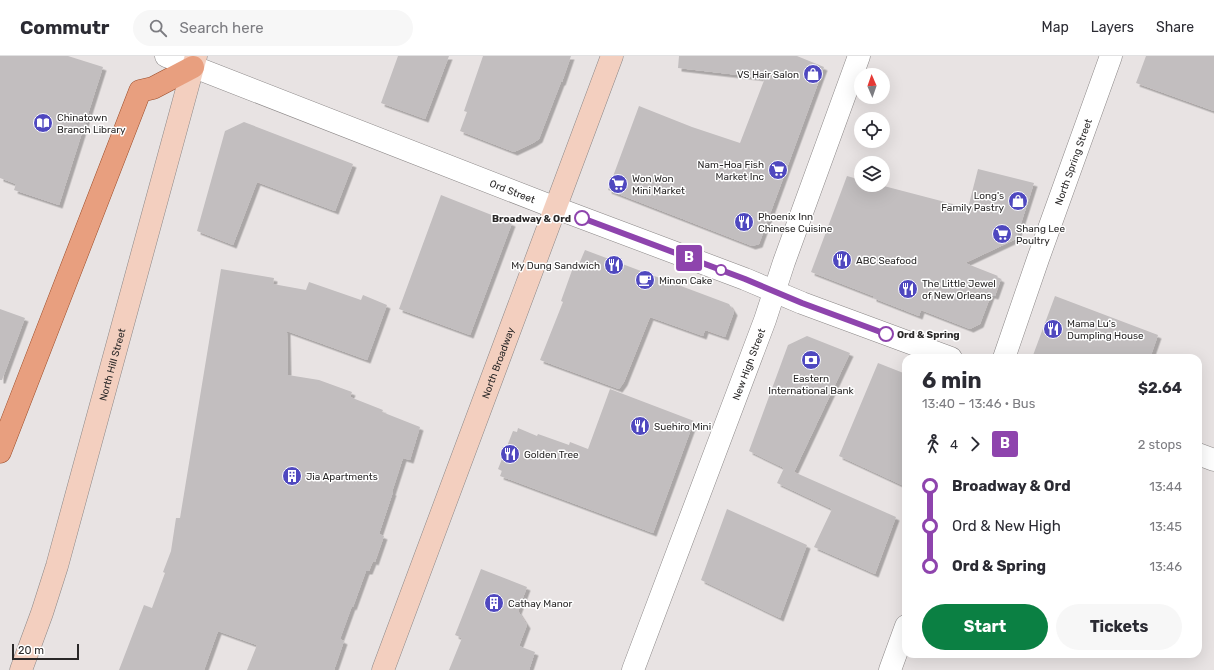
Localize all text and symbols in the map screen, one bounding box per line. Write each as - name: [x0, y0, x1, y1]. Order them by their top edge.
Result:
- search box: [133, 10, 413, 46]
- text: Commutr: [20, 16, 109, 39]
- icon: search: [147, 17, 169, 39]
- text: Search here: [179, 19, 264, 37]
- text: Map: [1042, 19, 1069, 36]
- text: Layers: [1091, 19, 1134, 36]
- text: Share: [1156, 19, 1194, 36]
- shop icon: VS Hair Salon: [802, 63, 824, 85]
- north arrow: [854, 68, 890, 104]
- map controls: [854, 68, 890, 192]
- place label: VS Hair Salon: [737, 69, 799, 81]
- library icon: Chinatown Branch Library: [32, 112, 54, 134]
- place label: Chinatown Branch Library: [57, 112, 126, 136]
- button: locate: [854, 112, 890, 148]
- street label: North Spring Street: [1053, 117, 1095, 207]
- button: layers: [854, 156, 890, 192]
- place label: Nam-Hoa Fish Market Inc: [698, 159, 764, 183]
- supermarket icon: Nam-Hoa Fish Market Inc: [767, 159, 789, 181]
- supermarket icon: Won Won Mini Market: [607, 173, 629, 195]
- place label: Won Won Mini Market: [632, 173, 685, 197]
- street label: Ord Street: [488, 178, 537, 206]
- place label: Long's Family Pastry: [941, 190, 1004, 214]
- shop icon: Long's Family Pastry: [1007, 190, 1029, 212]
- marker: Broadway & Ord: [574, 210, 590, 226]
- restaurant icon: Phoenix Inn Chinese Cuisine: [733, 211, 755, 233]
- place label: Phoenix Inn Chinese Cuisine: [758, 211, 833, 235]
- place label: Broadway & Ord: [492, 213, 571, 225]
- supermarket icon: Shang Lee Poultry: [991, 223, 1013, 245]
- place label: Shang Lee Poultry: [1016, 223, 1065, 247]
- line badge: B: [676, 245, 702, 271]
- text: B: [684, 249, 694, 266]
- restaurant icon: ABC Seafood: [831, 249, 853, 271]
- restaurant icon: My Dung Sandwich: [603, 254, 625, 276]
- place label: ABC Seafood: [856, 255, 917, 267]
- place label: My Dung Sandwich: [511, 260, 600, 272]
- unlabelled marker: [715, 264, 727, 276]
- cafe icon: Minon Cake: [634, 269, 656, 291]
- place label: Minon Cake: [659, 275, 713, 287]
- restaurant icon: The Little Jewel of New Orleans: [897, 278, 919, 300]
- place label: The Little Jewel of New Orleans: [922, 278, 996, 302]
- restaurant icon: Mama Lu's Dumpling House: [1042, 318, 1064, 340]
- place label: Mama Lu's Dumpling House: [1067, 318, 1144, 342]
- street label: North Broadway: [480, 325, 518, 400]
- marker: Ord & Spring: [878, 326, 894, 342]
- street label: North Hill Street: [97, 327, 129, 402]
- street label: New High Street: [730, 327, 768, 402]
- place label: Ord & Spring: [897, 329, 960, 341]
- bank icon: Eastern International Bank: [800, 349, 822, 371]
- text: 6 min: [922, 367, 982, 394]
- place label: Eastern International Bank: [768, 373, 855, 397]
- text: $2.64: [1138, 379, 1182, 397]
- text: 13:40 – 13:46 · Bus: [922, 396, 1035, 411]
- restaurant icon: Suehiro Mini: [629, 415, 651, 437]
- place label: Suehiro Mini: [654, 421, 711, 433]
- icon: walk: [922, 433, 944, 455]
- icon: forward: [964, 433, 986, 455]
- text: B: [1000, 435, 1010, 452]
- text: 4: [950, 437, 958, 452]
- text: 2 stops: [1138, 437, 1182, 452]
- restaurant icon: Golden Tree: [499, 443, 521, 465]
- place label: Golden Tree: [524, 449, 579, 461]
- building icon: Jia Apartments: [281, 465, 303, 487]
- place label: Jia Apartments: [306, 471, 378, 483]
- text: Broadway & Ord: [952, 477, 1071, 495]
- text: 13:44: [1149, 479, 1182, 494]
- text: Ord & New High: [952, 517, 1061, 535]
- text: 13:45: [1149, 519, 1182, 534]
- text: Ord & Spring: [952, 557, 1046, 575]
- text: 13:46: [1149, 559, 1182, 574]
- building icon: Cathay Manor: [483, 592, 505, 614]
- place label: Cathay Manor: [508, 598, 573, 610]
- button: Start: [922, 604, 1048, 650]
- button: Tickets: [1056, 604, 1182, 650]
- scale bar: [12, 642, 79, 661]
- text: 20 m: [18, 644, 44, 657]

